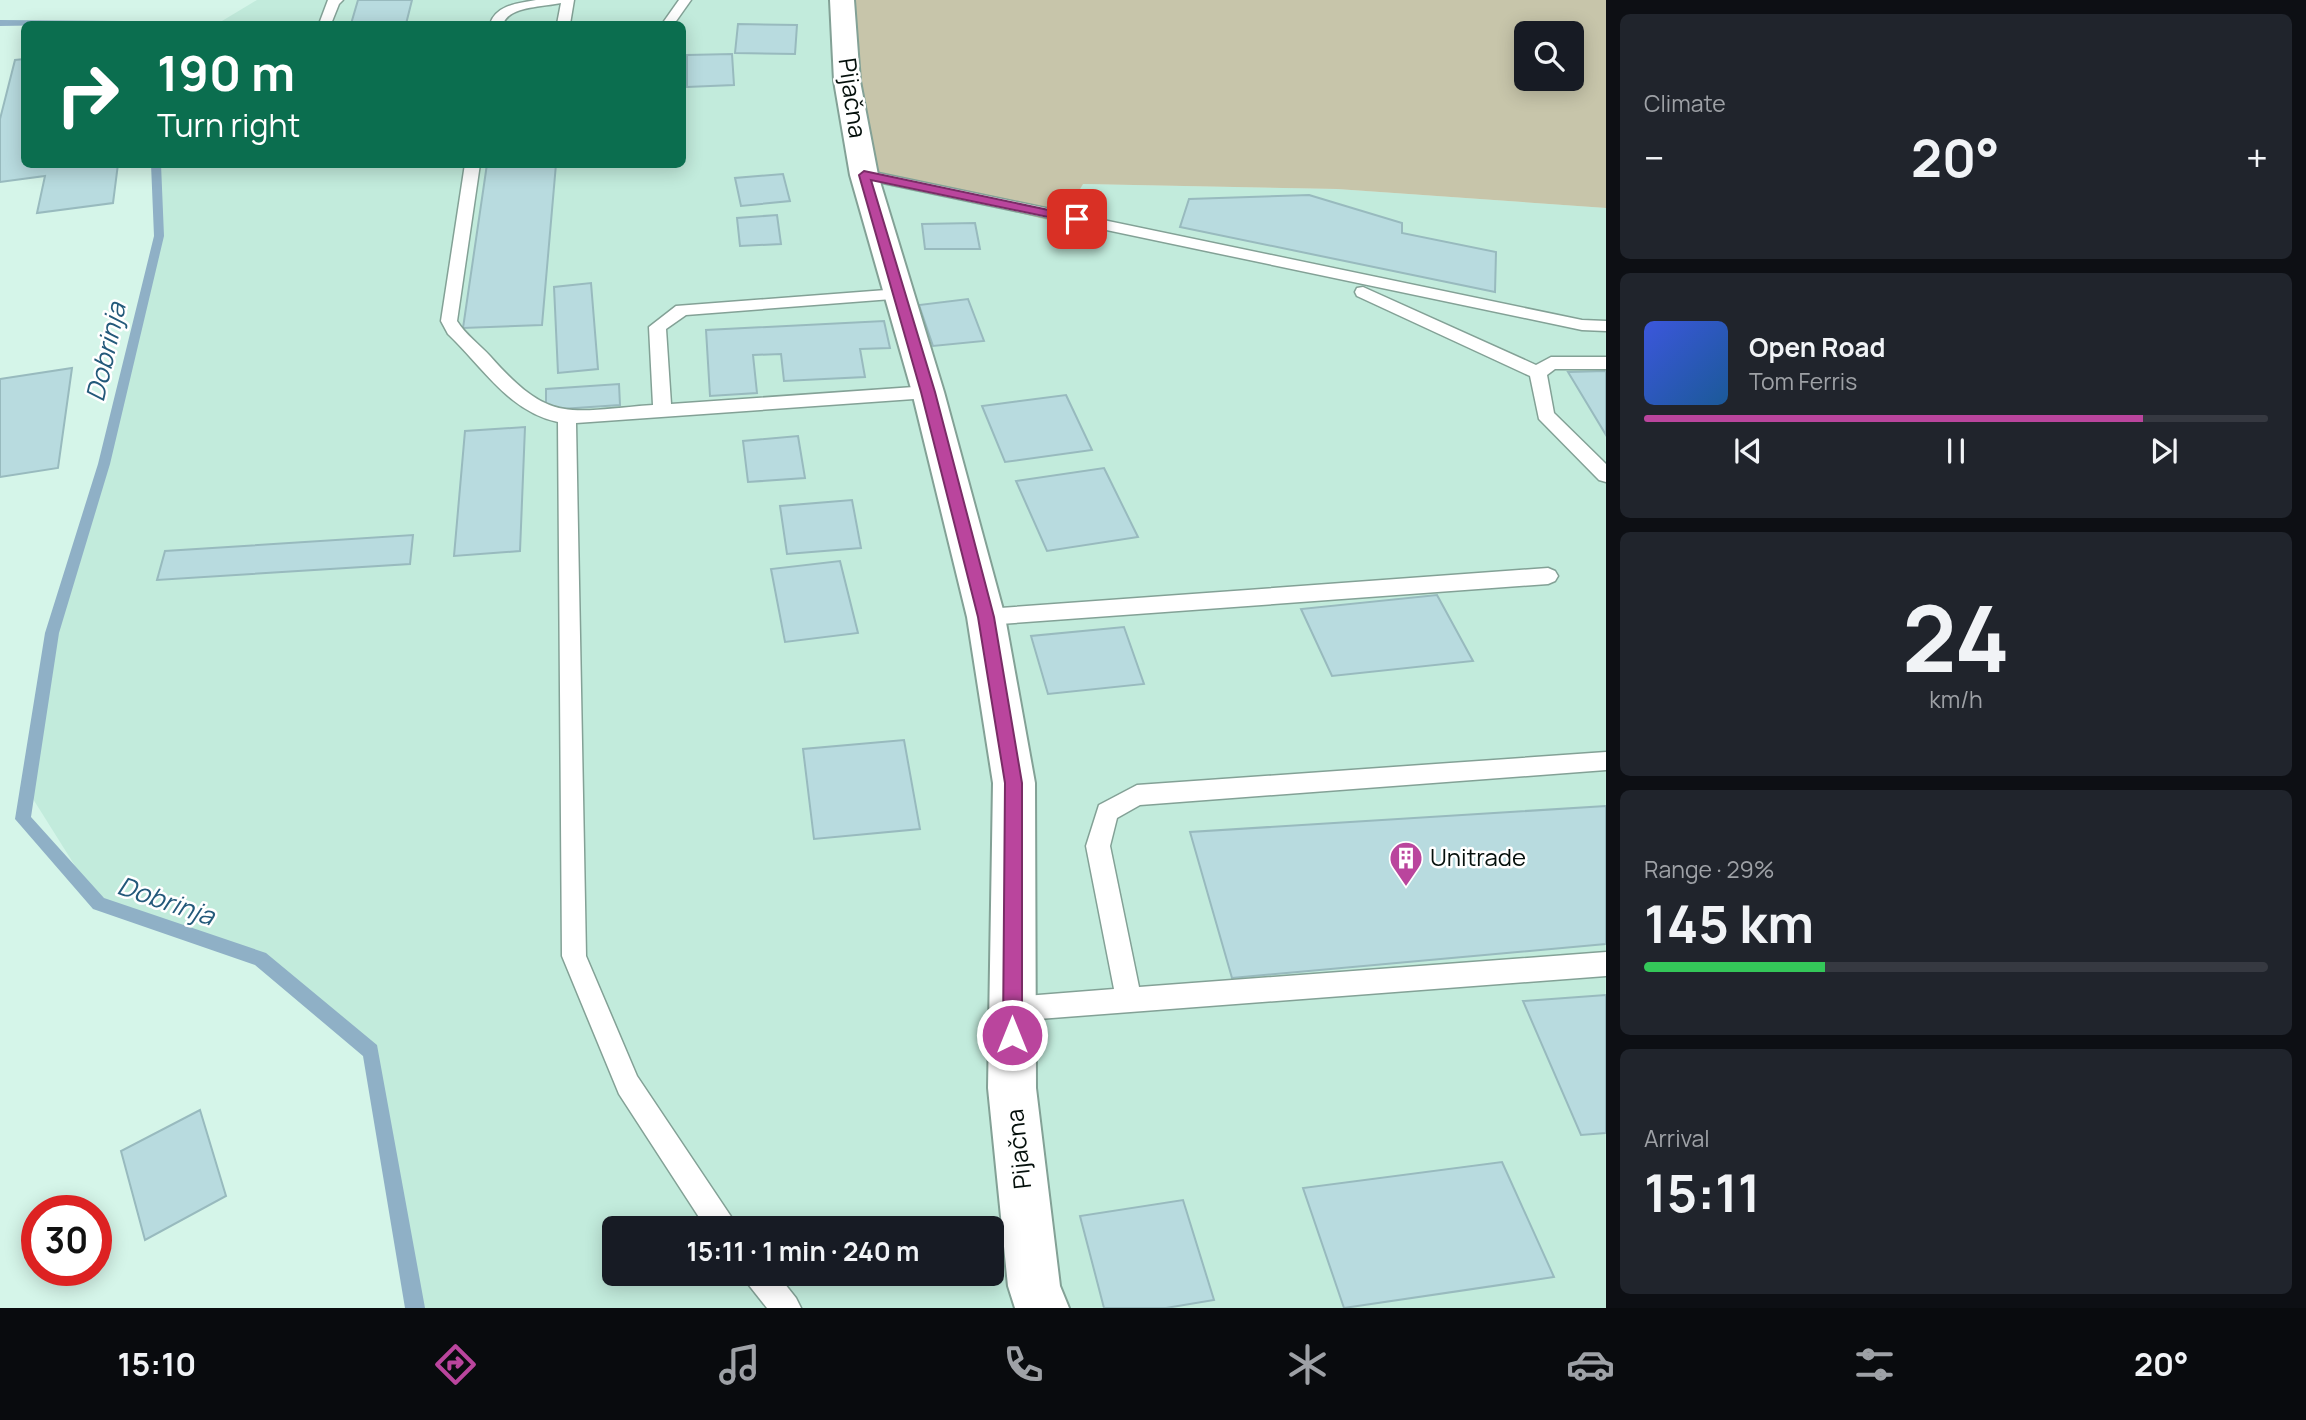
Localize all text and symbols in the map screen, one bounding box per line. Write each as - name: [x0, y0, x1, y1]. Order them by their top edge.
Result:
- map controls: [1514, 21, 1584, 91]
- button: search: [1514, 21, 1584, 91]
- text: 190 m: [157, 39, 295, 106]
- icon: right: [42, 49, 133, 140]
- street label: Pijačna: [832, 56, 875, 140]
- text: Climate: [1644, 87, 1726, 119]
- text: Turn right: [157, 103, 300, 147]
- text: 20°: [1911, 122, 2000, 193]
- text: −: [1644, 131, 1665, 183]
- text: +: [2246, 131, 2268, 183]
- pin: [1047, 189, 1107, 249]
- icon: arrive: [1058, 200, 1096, 238]
- water label: Dobrinja: [76, 297, 134, 405]
- text: Open Road: [1749, 329, 1885, 365]
- text: Tom Ferris: [1749, 365, 1857, 397]
- icon: previous: [1729, 432, 1767, 470]
- icon: pause: [1937, 432, 1975, 470]
- icon: next: [2145, 432, 2183, 470]
- text: 24: [1902, 575, 2010, 699]
- text: km/h: [1929, 683, 1983, 715]
- building icon: Unitrade: [1387, 839, 1425, 888]
- place label: Unitrade: [1430, 840, 1526, 873]
- text: Range · 29%: [1644, 853, 1775, 885]
- water label: Dobrinja: [113, 867, 221, 934]
- text: 145 km: [1644, 888, 1814, 959]
- position arrow: [975, 998, 1049, 1072]
- street label: Pijačna: [997, 1107, 1038, 1191]
- text: Arrival: [1644, 1122, 1710, 1154]
- text: 15:11: [1644, 1157, 1761, 1228]
- speed limit sign: 30: [21, 1195, 112, 1286]
- text: 15:11 · 1 min · 240 m: [687, 1233, 919, 1269]
- icon: directions: [431, 1340, 480, 1389]
- icon: music: [715, 1340, 764, 1389]
- icon: phone: [999, 1340, 1048, 1389]
- icon: climate: [1283, 1340, 1332, 1389]
- icon: car: [1566, 1340, 1615, 1389]
- icon: filters: [1850, 1340, 1899, 1389]
- text: 15:10: [117, 1342, 196, 1386]
- text: 20°: [2134, 1342, 2189, 1386]

